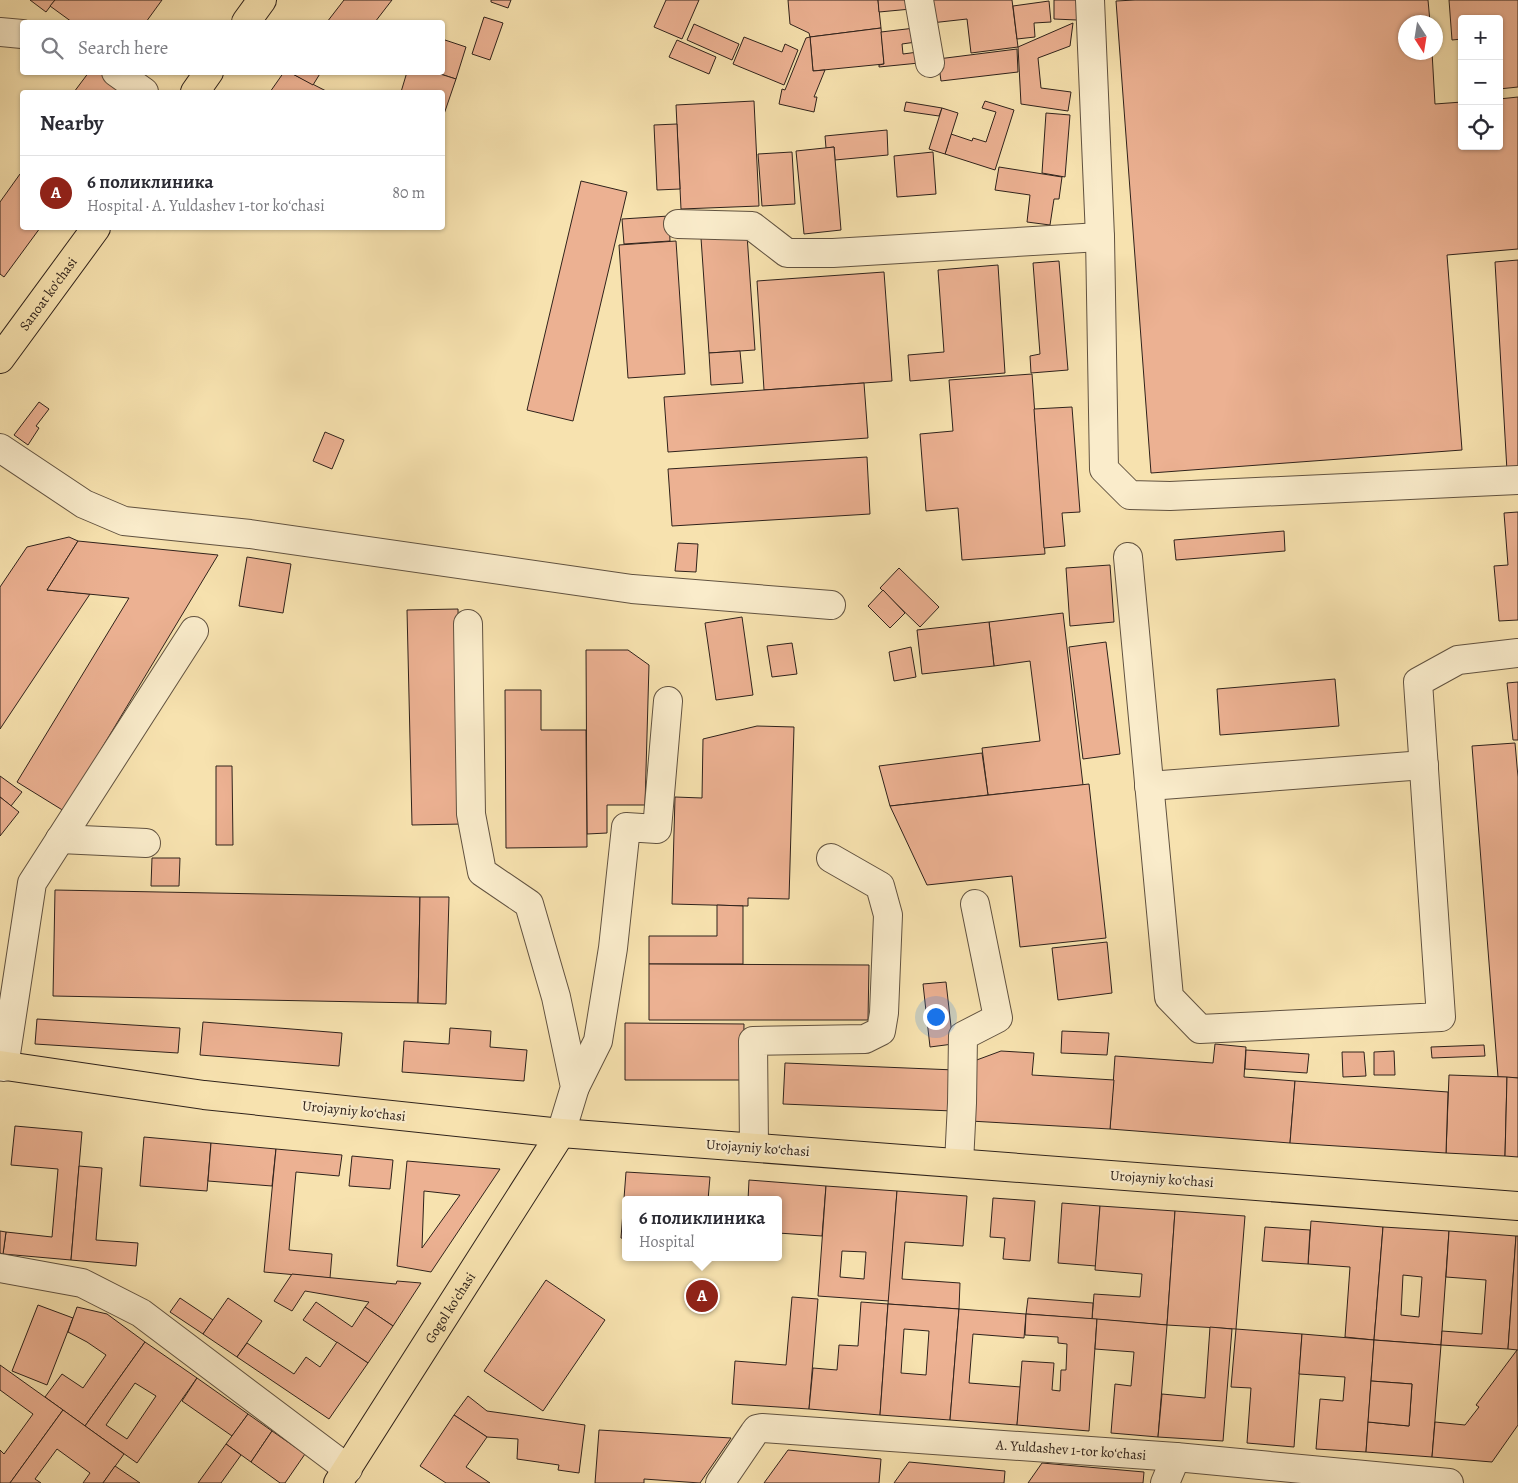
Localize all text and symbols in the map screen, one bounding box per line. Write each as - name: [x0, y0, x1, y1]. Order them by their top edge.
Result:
- north arrow: [1398, 15, 1443, 60]
- map controls: [1458, 15, 1503, 150]
- button: +: [1458, 15, 1503, 60]
- search box: [20, 20, 445, 75]
- icon: search: [38, 34, 66, 62]
- text: Search here: [78, 35, 168, 61]
- button: −: [1458, 60, 1503, 105]
- button: locate: [1458, 105, 1503, 150]
- text: Nearby: [40, 109, 103, 137]
- text: 6 поликлиника: [87, 169, 213, 195]
- text: A: [51, 182, 61, 204]
- text: 80 m: [392, 182, 425, 204]
- text: Hospital · A. Yuldashev 1-tor koʻchasi: [87, 195, 325, 217]
- street label: Sanoat ko'chasi: [14, 253, 81, 334]
- your location: [923, 1004, 949, 1030]
- street label: Urоjayniy koʻchasi: [301, 1096, 407, 1126]
- street label: Urоjayniy koʻchasi: [705, 1135, 811, 1161]
- street label: Urоjayniy koʻchasi: [1109, 1166, 1215, 1192]
- popup: [622, 1196, 782, 1261]
- text: 6 поликлиника: [639, 1205, 765, 1231]
- text: Hospital: [639, 1231, 695, 1253]
- street label: Gogol ko'chasi: [420, 1268, 480, 1347]
- pin: A: [686, 1277, 718, 1315]
- street label: A. Yuldashev 1-tor koʻchasi: [994, 1435, 1147, 1465]

